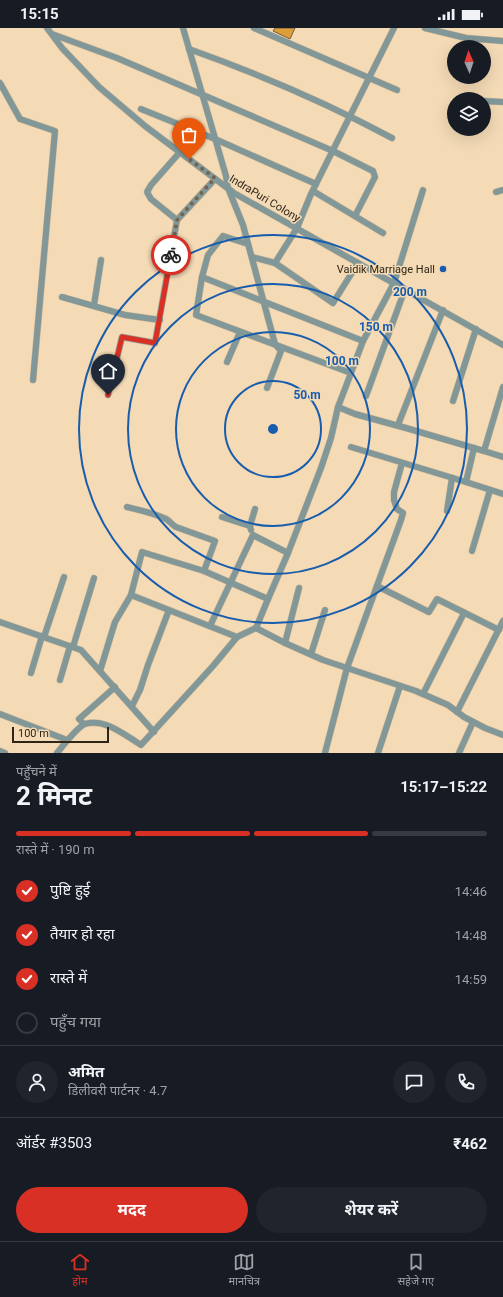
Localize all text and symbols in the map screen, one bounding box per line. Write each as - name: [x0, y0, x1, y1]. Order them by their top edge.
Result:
- text: 15:15: [20, 5, 59, 23]
- north arrow: [447, 40, 491, 84]
- map controls: [447, 40, 491, 136]
- button: layers: [447, 92, 491, 136]
- pin: [172, 118, 206, 159]
- icon: bag: [178, 124, 200, 146]
- street label: IndraPuri Colony: [227, 172, 303, 225]
- courier: [151, 235, 191, 275]
- icon: bike: [160, 244, 182, 266]
- place label: Vaidik Marriage Hall: [337, 263, 435, 276]
- marker: Vaidik Marriage Hall: [438, 264, 448, 274]
- text: 200 m: [393, 285, 427, 299]
- text: 150 m: [359, 320, 393, 334]
- pin: [91, 354, 125, 395]
- text: 100 m: [325, 354, 359, 368]
- icon: home: [97, 360, 119, 382]
- text: 50 m: [293, 388, 321, 402]
- centre of rings: [266, 422, 280, 436]
- scale bar: [12, 725, 109, 744]
- text: 100 m: [18, 727, 49, 740]
- text: पहुँचने में: [16, 764, 57, 779]
- text: 15:17–15:22: [400, 778, 487, 796]
- text: 2 मिनट: [16, 781, 92, 811]
- text: रास्ते में · 190 m: [16, 842, 95, 857]
- icon: check: [16, 880, 38, 902]
- text: पुष्टि हुई: [50, 881, 90, 899]
- text: 14:46: [455, 884, 487, 899]
- icon: check: [16, 924, 38, 946]
- text: तैयार हो रहा: [50, 925, 115, 943]
- text: 14:48: [455, 928, 487, 943]
- icon: check: [16, 968, 38, 990]
- text: रास्ते में: [50, 969, 87, 987]
- text: 14:59: [455, 972, 487, 987]
- text: पहुँच गया: [50, 1013, 101, 1031]
- button: person: [16, 1061, 58, 1103]
- button: chat: [393, 1061, 435, 1103]
- button: phone: [445, 1061, 487, 1103]
- text: अमित: [68, 1063, 104, 1081]
- text: डिलीवरी पार्टनर · 4.7: [68, 1083, 167, 1098]
- text: ऑर्डर #3503: [16, 1134, 92, 1152]
- text: ₹462: [453, 1135, 487, 1153]
- button: मदद: [16, 1187, 248, 1233]
- button: शेयर करें: [256, 1187, 487, 1233]
- tab: होम: [69, 1251, 91, 1289]
- tab: मानचित्र: [229, 1251, 260, 1289]
- tab: सहेजे गए: [398, 1251, 434, 1289]

